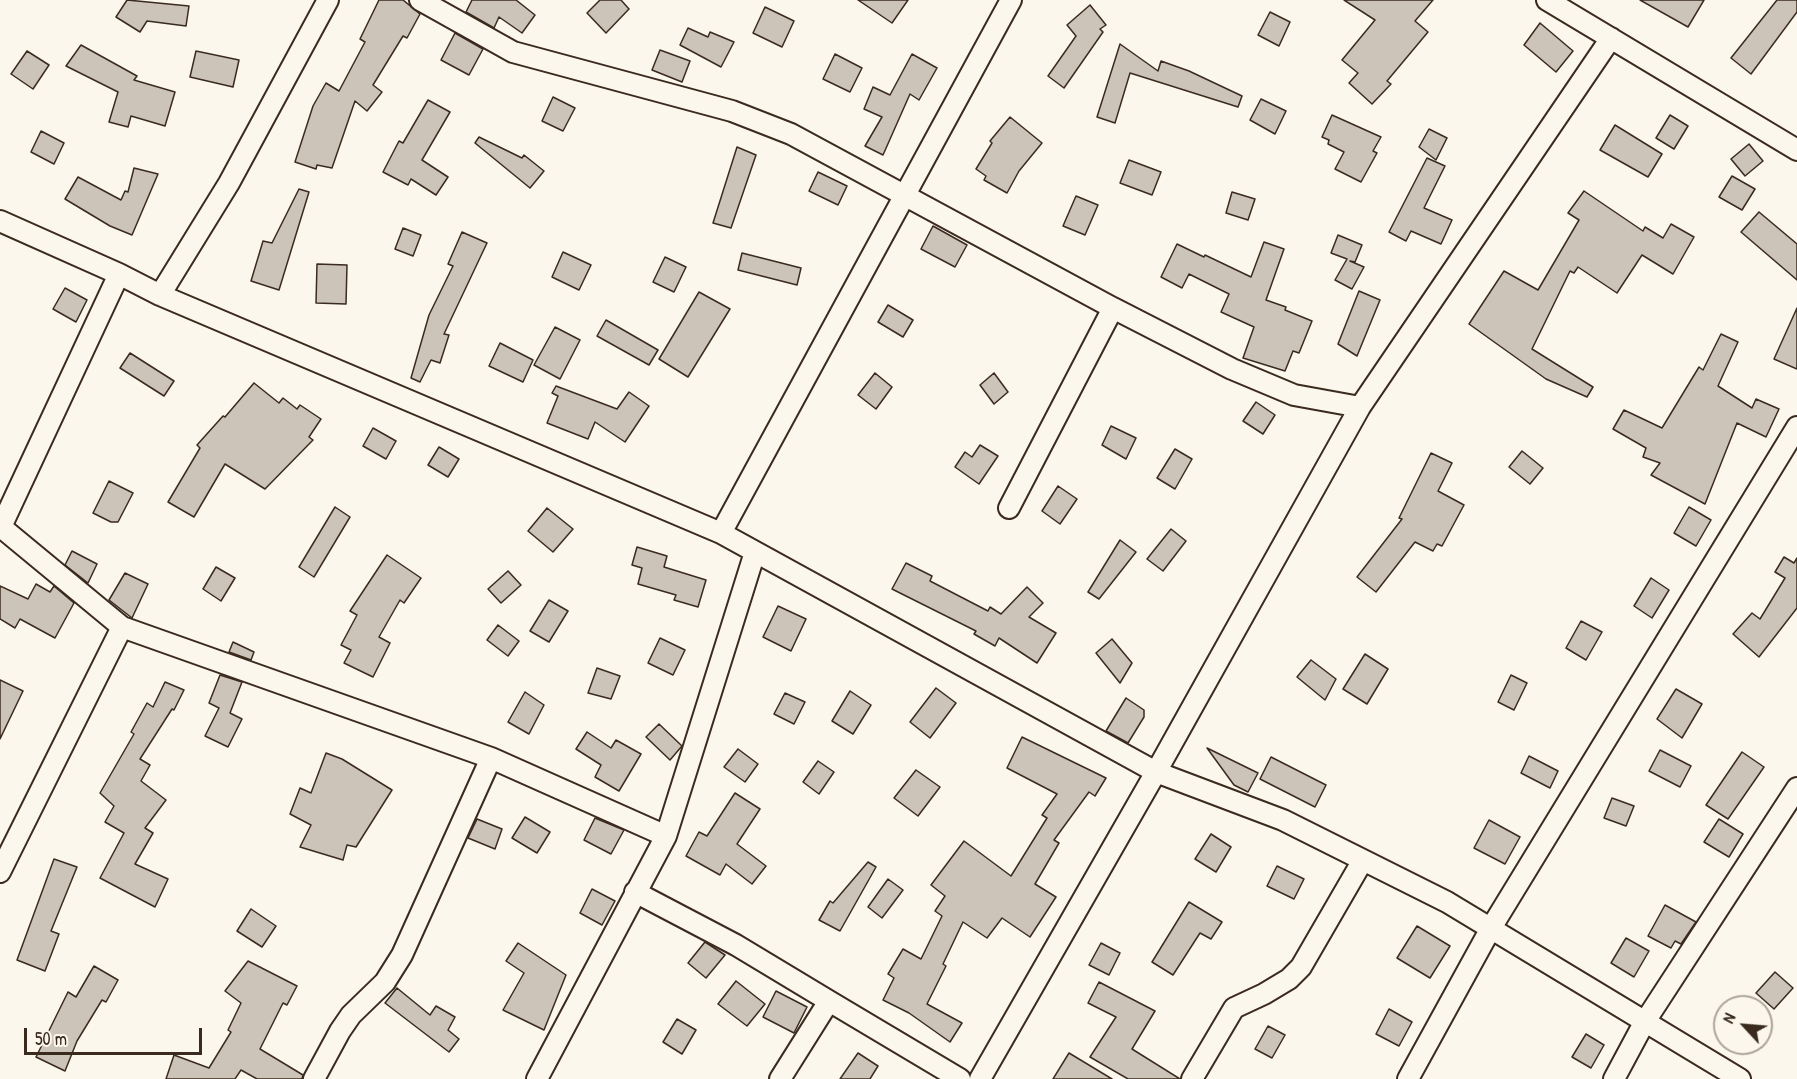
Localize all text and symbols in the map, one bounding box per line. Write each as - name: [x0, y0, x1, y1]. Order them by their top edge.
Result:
- north arrow: [1713, 995, 1773, 1055]
- text: N: [1717, 1009, 1740, 1027]
- scale bar: [27, 1016, 206, 1054]
- text: 50 m: [35, 1026, 67, 1051]

